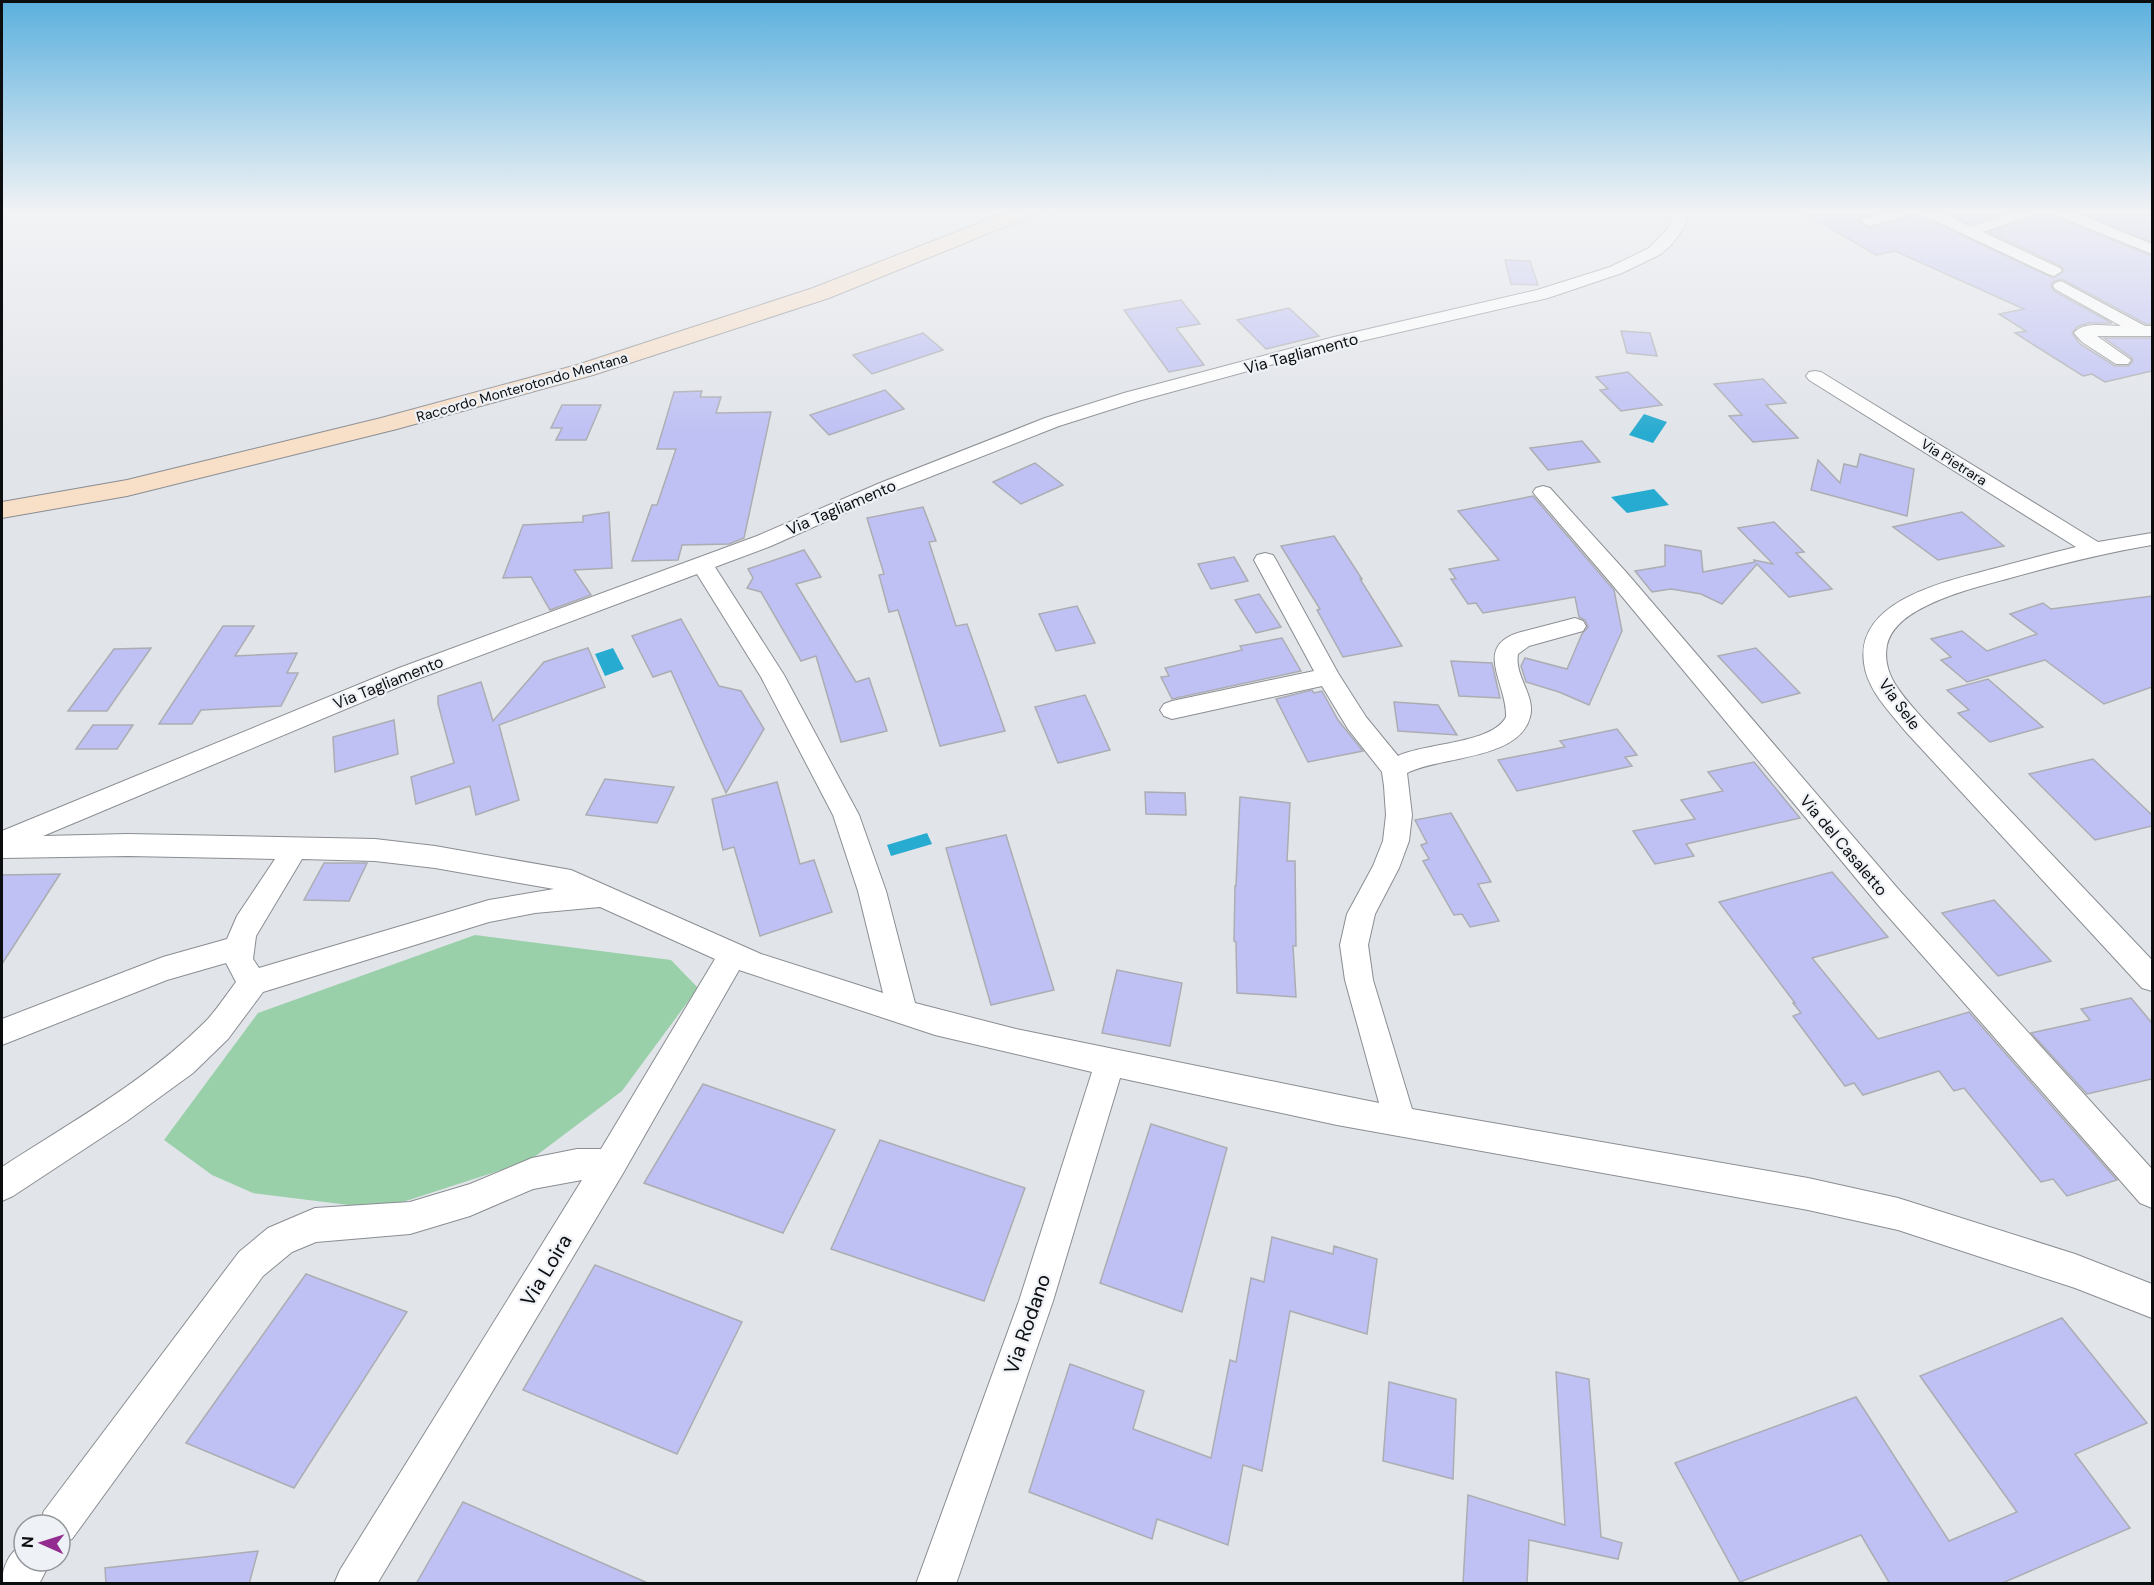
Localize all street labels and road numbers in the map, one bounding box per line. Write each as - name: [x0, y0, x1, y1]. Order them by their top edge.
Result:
- street label: Via Tagliamento: [1242, 328, 1360, 379]
- street label: Raccordo Monterotondo Mentana: [414, 348, 630, 426]
- street label: Via Pietrara: [1918, 435, 1990, 489]
- street label: Via Tagliamento: [783, 475, 899, 540]
- street label: Via Tagliamento: [330, 651, 446, 714]
- street label: Via Sele: [1874, 674, 1925, 734]
- street label: Via del Casaletto: [1795, 790, 1892, 900]
- street label: Via Loira: [514, 1229, 578, 1311]
- street label: Via Rodano: [998, 1270, 1056, 1378]

